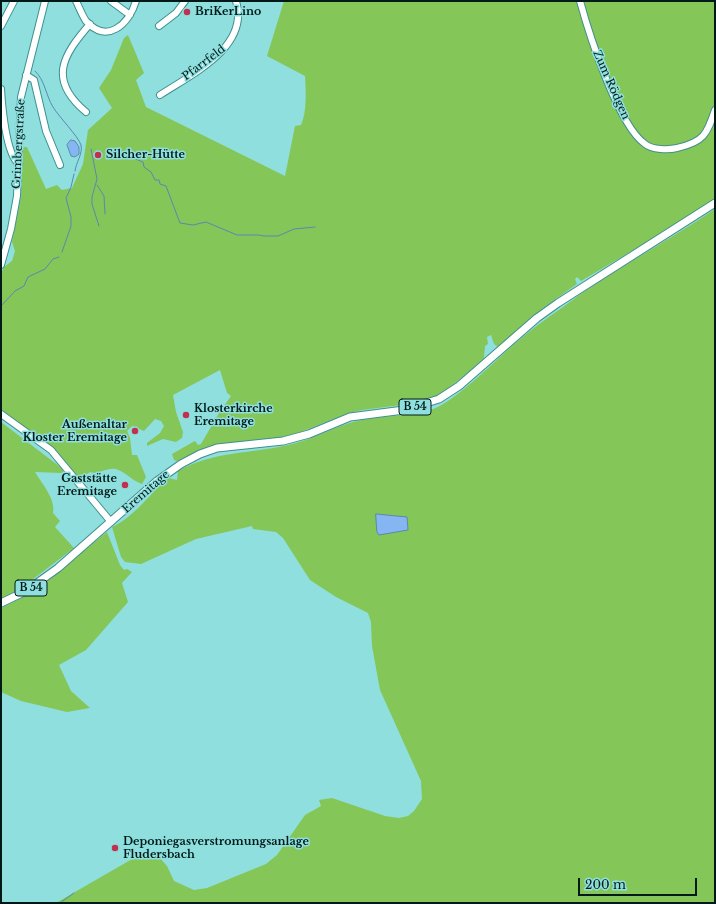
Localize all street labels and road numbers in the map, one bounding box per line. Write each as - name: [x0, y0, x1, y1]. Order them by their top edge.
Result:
- street label: Pfarrfeld: [180, 43, 228, 83]
- street label: Zum Rödgen: [590, 48, 632, 122]
- street label: Grimbergstraße: [10, 99, 28, 189]
- road number: B 54: [399, 399, 431, 415]
- street label: Eremitage: [120, 468, 172, 516]
- road number: B 54: [15, 580, 47, 596]

